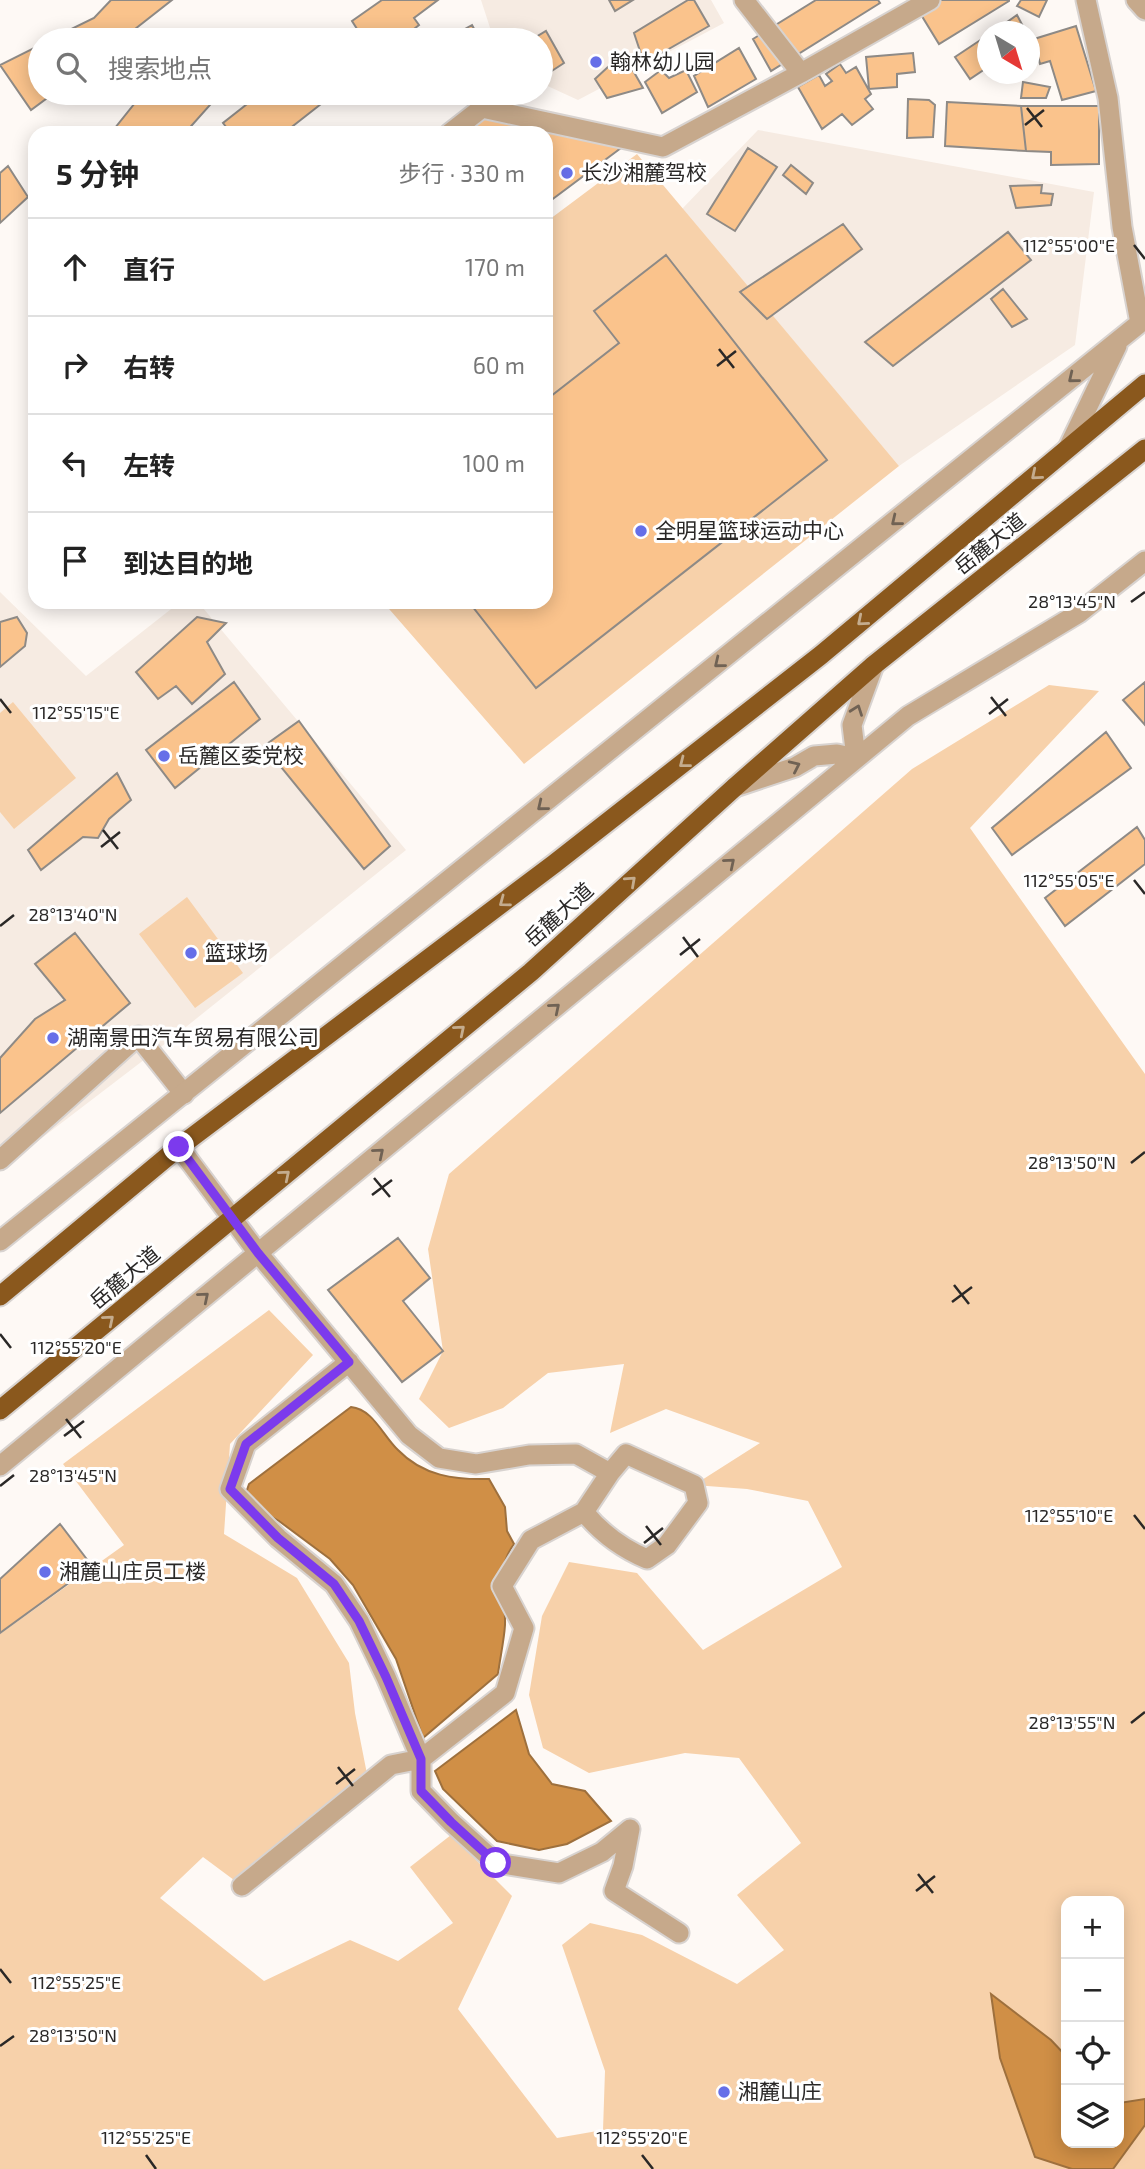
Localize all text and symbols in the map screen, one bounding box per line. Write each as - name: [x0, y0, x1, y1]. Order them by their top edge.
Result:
- north arrow: [977, 21, 1040, 84]
- search box: [28, 28, 553, 105]
- icon: search: [52, 48, 90, 86]
- place label: 翰林幼儿园: [610, 48, 715, 73]
- text: 搜索地点: [108, 52, 212, 83]
- marker: 翰林幼儿园: [588, 54, 604, 70]
- text: 5 分钟: [56, 155, 139, 191]
- text: 步行 · 330 m: [399, 159, 525, 187]
- place label: 长沙湘麓驾校: [581, 159, 707, 184]
- marker: 长沙湘麓驾校: [559, 165, 575, 181]
- text: 112°55'00"E: [1023, 234, 1115, 256]
- icon: ahead: [56, 248, 94, 286]
- text: 直行: [123, 253, 175, 284]
- text: 170 m: [465, 253, 525, 281]
- icon: right: [56, 346, 94, 384]
- text: 右转: [123, 351, 175, 382]
- text: 60 m: [473, 351, 525, 379]
- one-way arrow: [1069, 370, 1082, 382]
- icon: left: [56, 444, 94, 482]
- text: 左转: [123, 449, 175, 480]
- text: 100 m: [463, 449, 525, 477]
- one-way arrow: [1031, 467, 1044, 479]
- street label: 岳麓大道: [949, 507, 1030, 579]
- one-way arrow: [892, 512, 904, 525]
- place label: 全明星篮球运动中心: [655, 517, 844, 542]
- marker: 全明星篮球运动中心: [633, 523, 649, 539]
- icon: arrive: [56, 542, 94, 580]
- text: 到达目的地: [123, 547, 253, 578]
- text: 28°13'45"N: [1028, 590, 1116, 612]
- one-way arrow: [857, 613, 870, 625]
- one-way arrow: [714, 655, 727, 667]
- text: 112°55'15"E: [32, 701, 120, 723]
- one-way arrow: [849, 705, 863, 717]
- place label: 岳麓区委党校: [178, 742, 304, 767]
- marker: 岳麓区委党校: [156, 748, 172, 764]
- one-way arrow: [679, 754, 691, 767]
- one-way arrow: [788, 760, 800, 774]
- one-way arrow: [537, 797, 549, 810]
- one-way arrow: [722, 859, 735, 871]
- text: 112°55'05"E: [1024, 869, 1114, 891]
- street label: 岳麓大道: [518, 876, 598, 951]
- one-way arrow: [623, 876, 636, 889]
- one-way arrow: [499, 894, 512, 907]
- text: 28°13'40"N: [28, 903, 118, 925]
- place label: 篮球场: [205, 939, 268, 964]
- marker: 篮球场: [183, 945, 199, 961]
- one-way arrow: [546, 1004, 559, 1016]
- place label: 湖南景田汽车贸易有限公司: [67, 1024, 319, 1049]
- one-way arrow: [451, 1026, 464, 1038]
- marker: 湖南景田汽车贸易有限公司: [45, 1030, 61, 1046]
- route end: [163, 1131, 194, 1162]
- one-way arrow: [371, 1149, 384, 1161]
- text: 28°13'50"N: [1028, 1151, 1116, 1173]
- one-way arrow: [276, 1171, 289, 1183]
- street label: 岳麓大道: [84, 1240, 164, 1313]
- one-way arrow: [196, 1293, 208, 1306]
- one-way arrow: [101, 1316, 114, 1328]
- text: 112°55'20"E: [30, 1336, 122, 1358]
- text: 28°13'45"N: [29, 1464, 117, 1486]
- text: 112°55'10"E: [1025, 1504, 1113, 1526]
- place label: 湘麓山庄员工楼: [59, 1558, 206, 1583]
- marker: 湘麓山庄员工楼: [37, 1564, 53, 1580]
- text: 28°13'55"N: [1029, 1711, 1115, 1733]
- route start: [480, 1847, 511, 1878]
- map controls: [1061, 1896, 1124, 2148]
- button: +: [1061, 1896, 1124, 1959]
- button: −: [1061, 1959, 1124, 2022]
- text: 112°55'25"E: [31, 1971, 121, 1993]
- button: locate: [1061, 2022, 1124, 2085]
- text: 28°13'50"N: [29, 2024, 117, 2046]
- place label: 湘麓山庄: [738, 2078, 822, 2103]
- marker: 湘麓山庄: [716, 2084, 732, 2100]
- button: layers: [1061, 2085, 1124, 2148]
- text: 112°55'25"E: [101, 2126, 191, 2148]
- text: 112°55'20"E: [596, 2126, 688, 2148]

